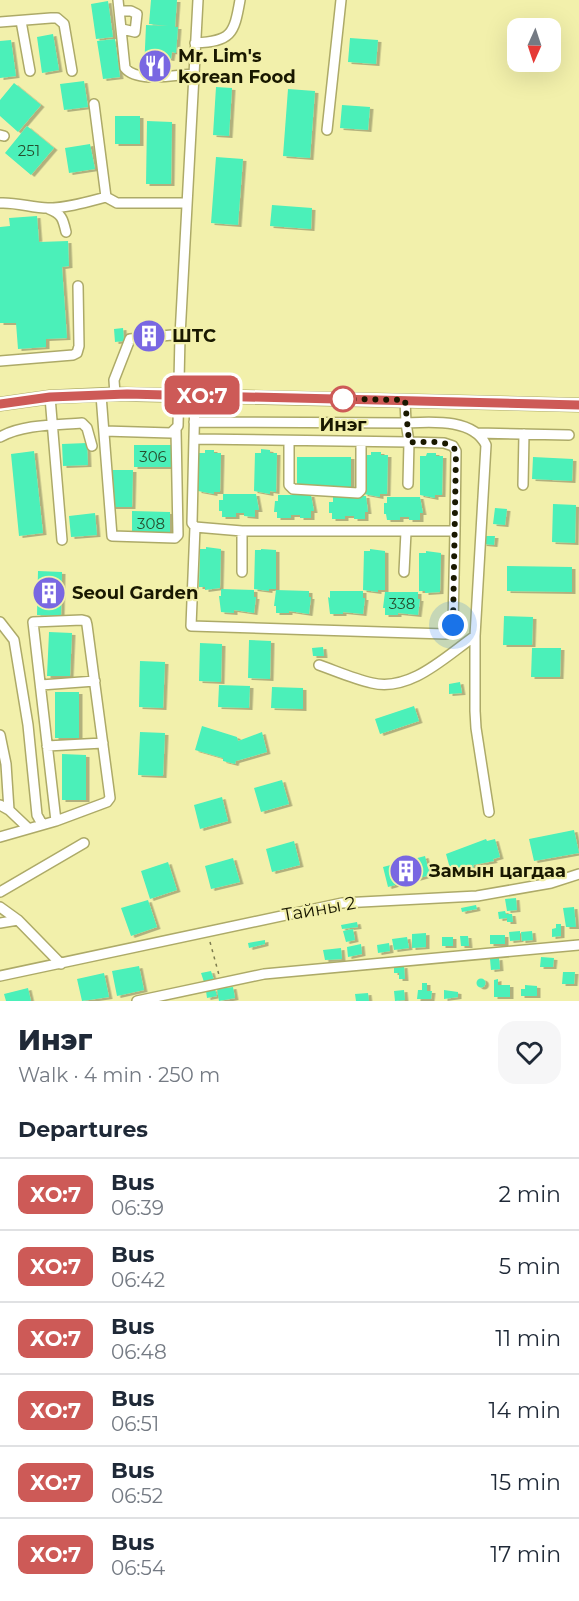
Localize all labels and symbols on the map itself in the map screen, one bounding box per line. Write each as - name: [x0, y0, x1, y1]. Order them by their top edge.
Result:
- north arrow: [507, 18, 561, 72]
- place label: Mr. Lim's korean Food: [178, 45, 296, 88]
- restaurant icon: Mr. Lim's korean Food: [137, 48, 173, 84]
- house number: 251: [18, 141, 40, 160]
- building icon: ШТС: [131, 318, 167, 354]
- place label: ШТС: [172, 325, 216, 347]
- line badge: ХО:7: [160, 376, 244, 414]
- marker: Инэг: [330, 386, 356, 412]
- place label: Инэг: [319, 414, 367, 436]
- house number: 306: [139, 447, 167, 466]
- house number: 308: [137, 514, 165, 533]
- building icon: Seoul Garden: [31, 575, 67, 611]
- place label: Seoul Garden: [72, 582, 198, 604]
- house number: 338: [389, 594, 415, 613]
- your location: [438, 610, 468, 640]
- building icon: Замын цагдаа: [388, 853, 424, 889]
- place label: Замын цагдаа: [428, 860, 566, 882]
- street label: Тайны 2: [281, 892, 357, 926]

